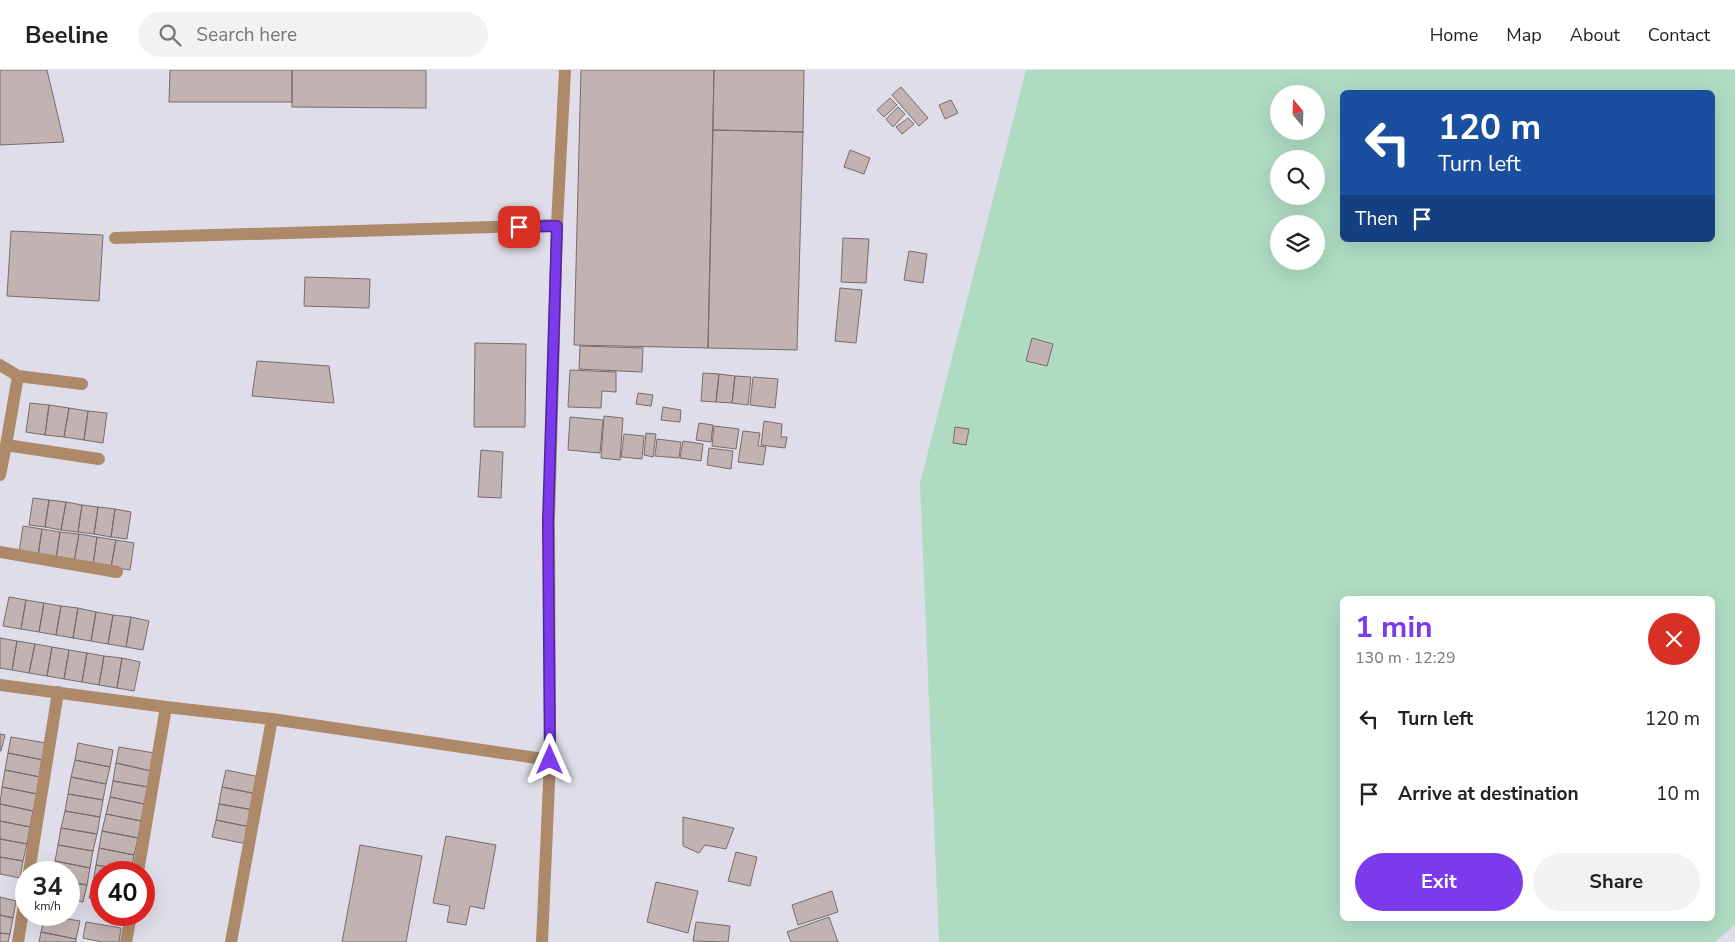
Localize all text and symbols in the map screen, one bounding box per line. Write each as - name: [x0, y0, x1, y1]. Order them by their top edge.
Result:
- search box: [138, 12, 488, 57]
- text: Beeline: [25, 19, 108, 51]
- icon: search: [156, 21, 184, 49]
- text: Search here: [196, 22, 297, 48]
- text: Home: [1430, 23, 1478, 47]
- text: Map: [1506, 23, 1542, 47]
- text: About: [1570, 23, 1620, 47]
- text: Contact: [1648, 23, 1710, 47]
- north arrow: [1270, 85, 1325, 140]
- map controls: [1270, 85, 1325, 270]
- text: 120 m: [1438, 104, 1541, 151]
- icon: left: [1355, 110, 1420, 175]
- text: Turn left: [1438, 149, 1521, 179]
- button: search: [1270, 150, 1325, 205]
- icon: arrive: [1408, 205, 1436, 233]
- pin: [498, 206, 540, 248]
- text: Then: [1355, 206, 1398, 232]
- icon: arrive: [505, 213, 533, 241]
- button: layers: [1270, 215, 1325, 270]
- text: 1 min: [1355, 607, 1433, 648]
- button: close: [1648, 613, 1700, 665]
- text: 130 m · 12:29: [1355, 647, 1456, 669]
- icon: left: [1355, 705, 1383, 733]
- text: Turn left: [1398, 706, 1473, 732]
- text: 120 m: [1645, 706, 1700, 732]
- position arrow: [523, 733, 575, 785]
- icon: arrive: [1355, 780, 1383, 808]
- text: Arrive at destination: [1398, 781, 1579, 807]
- text: 10 m: [1656, 781, 1700, 807]
- button: Exit: [1355, 853, 1523, 911]
- button: Share: [1533, 853, 1700, 911]
- speed limit sign: 40: [90, 861, 155, 926]
- text: 34: [32, 870, 63, 904]
- text: km/h: [34, 898, 61, 914]

